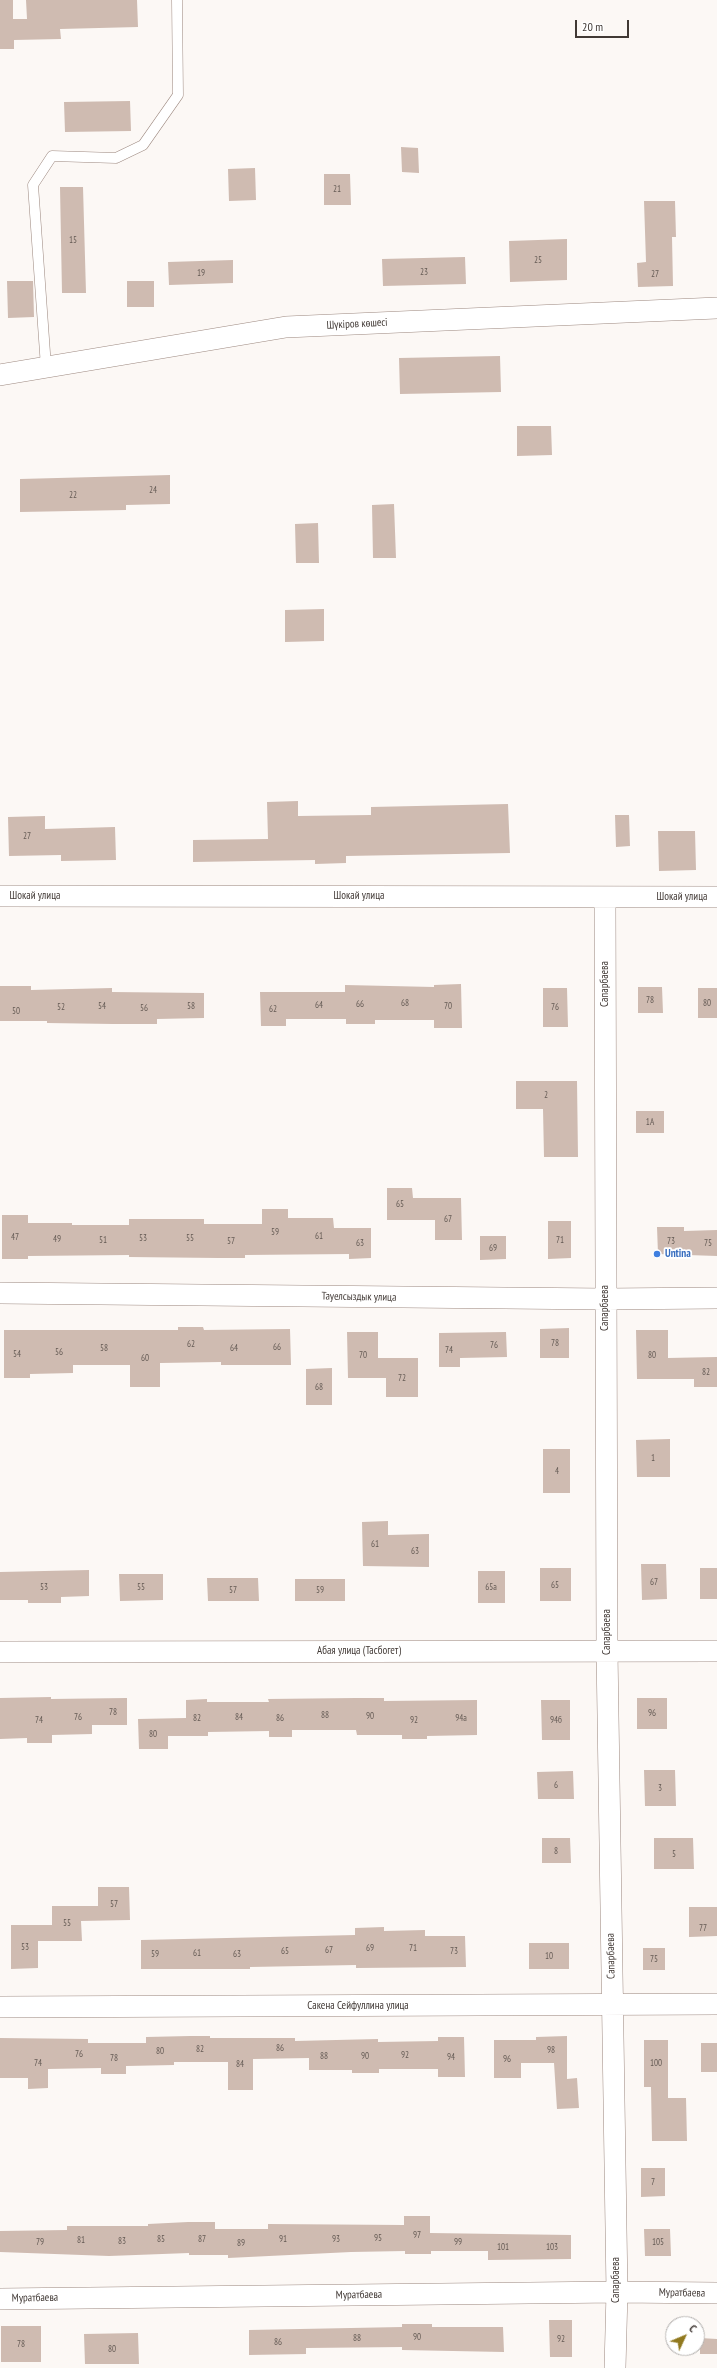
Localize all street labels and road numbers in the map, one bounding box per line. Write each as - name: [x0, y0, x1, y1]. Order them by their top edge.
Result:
- street label: Шүкіров көшесі: [326, 316, 388, 332]
- street label: Шокай улица: [10, 889, 60, 903]
- street label: Шокай улица: [334, 889, 384, 903]
- street label: Шокай улица: [657, 890, 707, 904]
- street label: Сапарбаева: [598, 961, 612, 1007]
- street label: Сапарбаева: [598, 1285, 612, 1331]
- street label: Тауелсыздык улица: [321, 1290, 397, 1304]
- street label: Сапарбаева: [600, 1609, 614, 1655]
- street label: Абая улица (Тасбогет): [317, 1644, 401, 1658]
- street label: Сапарбаева: [604, 1933, 618, 1979]
- street label: Сакена Сейфуллина улица: [307, 1999, 409, 2013]
- street label: Сапарбаева: [609, 2257, 623, 2303]
- street label: Муратбаева: [659, 2286, 705, 2300]
- street label: Муратбаева: [336, 2288, 382, 2302]
- street label: Муратбаева: [12, 2291, 58, 2305]

